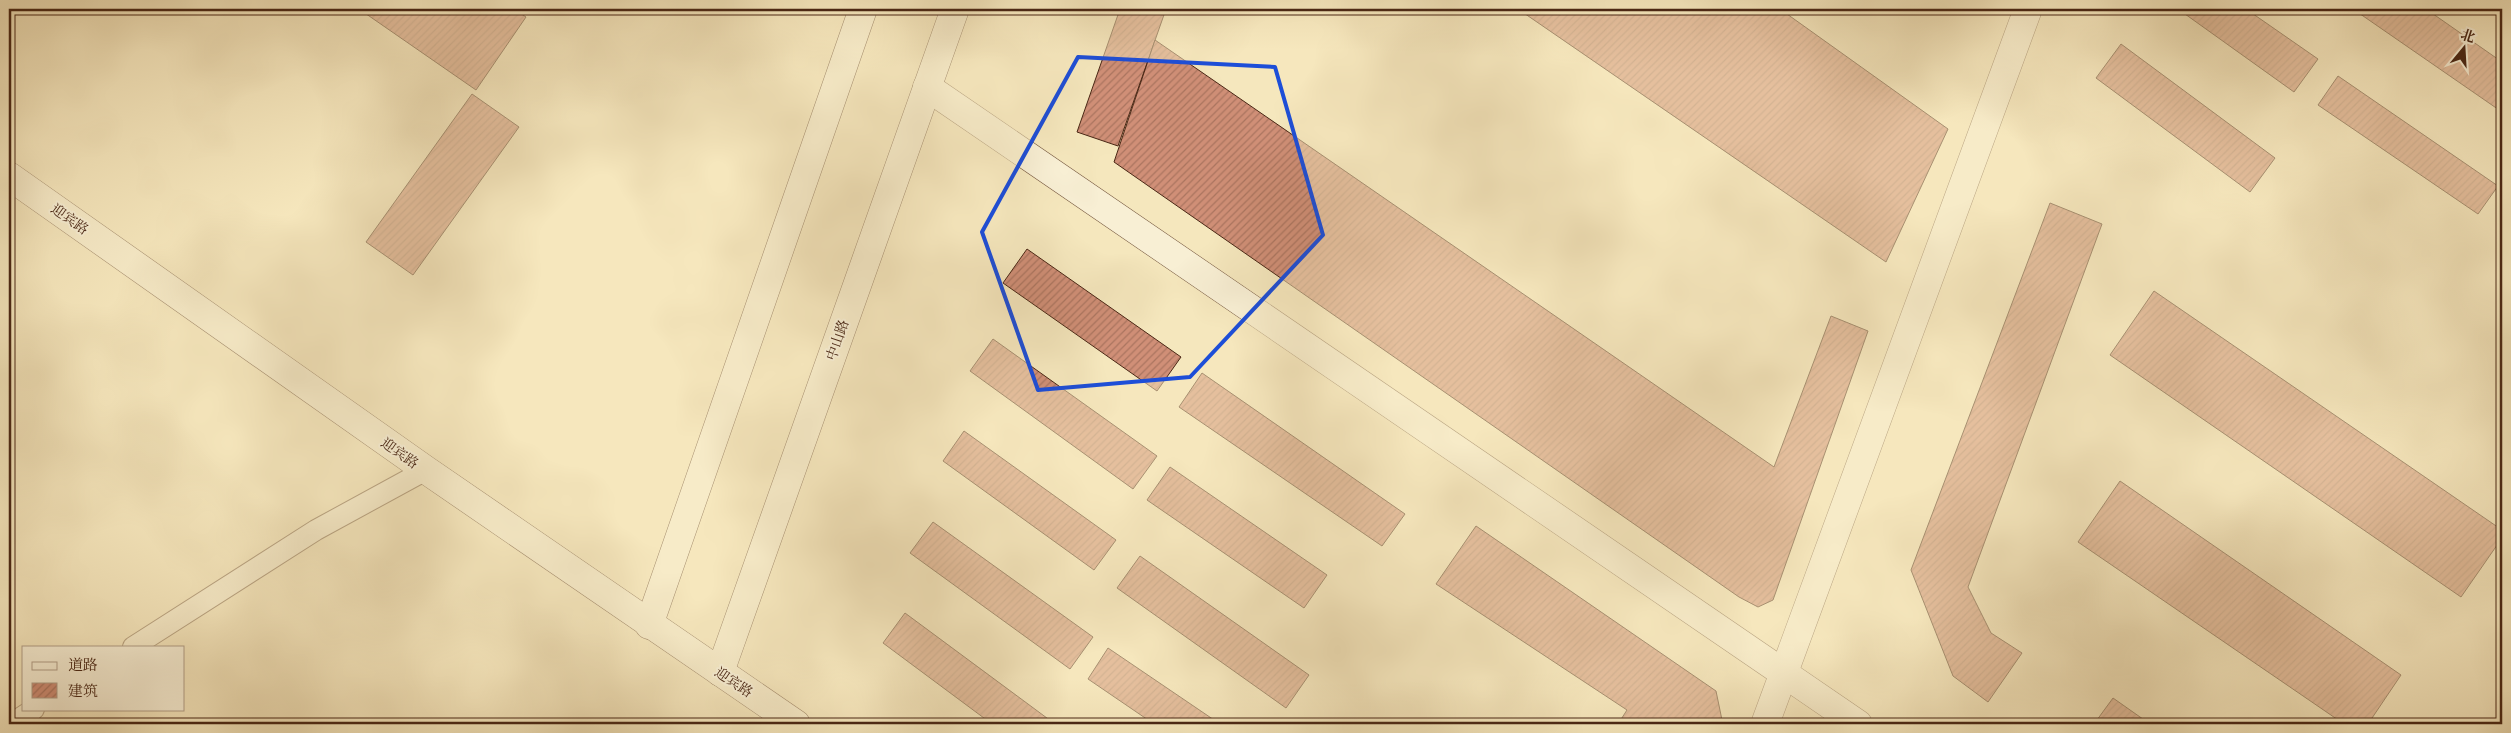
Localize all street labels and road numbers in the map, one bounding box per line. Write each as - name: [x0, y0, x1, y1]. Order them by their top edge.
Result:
- street label: 迎宾路: [46, 200, 92, 240]
- street label: 中山路: [823, 318, 854, 363]
- street label: 迎宾路: [376, 434, 422, 474]
- street label: 迎宾路: [710, 664, 756, 703]

